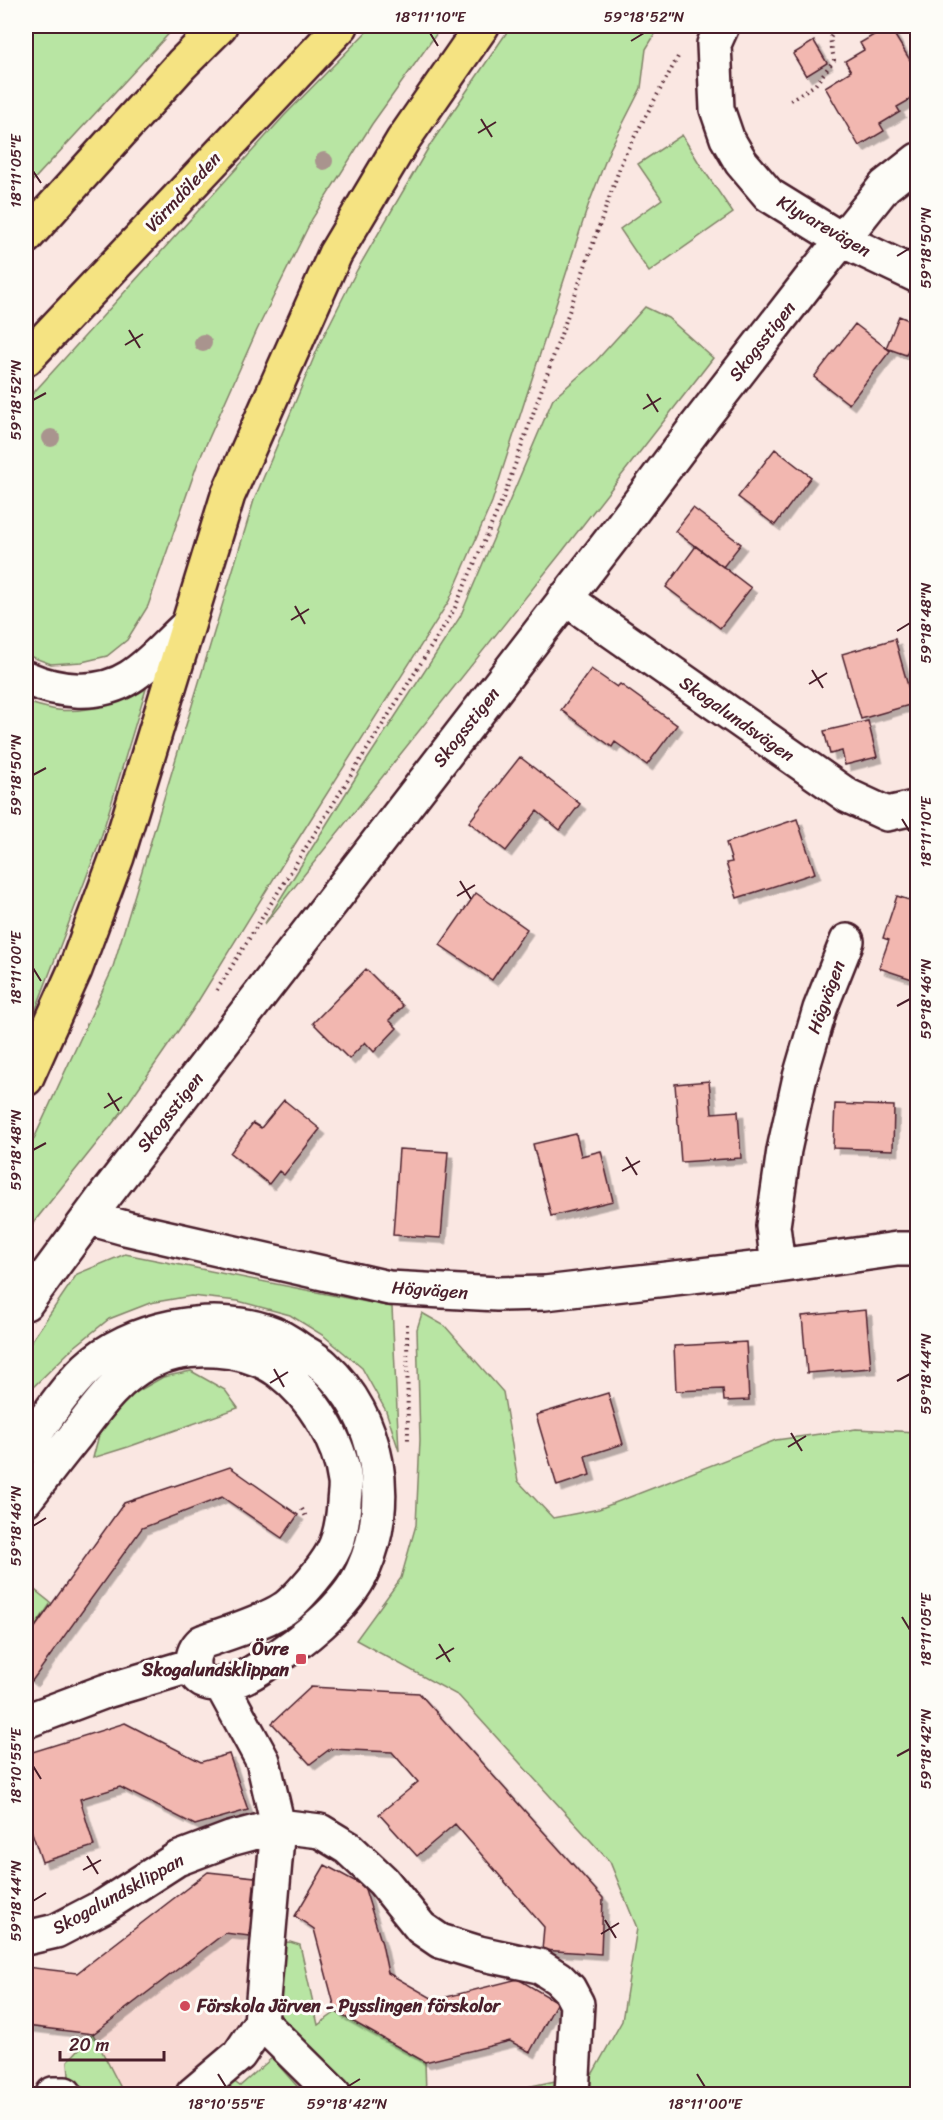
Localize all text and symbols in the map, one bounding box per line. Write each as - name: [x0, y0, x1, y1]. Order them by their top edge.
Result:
- text: 18°11'10"E: [395, 4, 467, 30]
- text: 59°18'52"N: [604, 4, 685, 30]
- text: 18°11'05"E: [3, 133, 29, 208]
- street label: Värmdöleden: [137, 144, 229, 240]
- street label: Klyvarevägen: [771, 186, 877, 266]
- text: 59°18'50"N: [913, 207, 939, 289]
- street label: Skogsstigen: [720, 293, 804, 388]
- text: 59°18'52"N: [3, 359, 29, 440]
- text: 59°18'48"N: [913, 582, 939, 663]
- street label: Skogalundsvägen: [673, 667, 802, 771]
- street label: Skogsstigen: [424, 679, 508, 774]
- text: 59°18'50"N: [3, 734, 29, 816]
- text: 18°11'10"E: [913, 795, 939, 867]
- text: 18°11'00"E: [3, 929, 29, 1005]
- street label: Högvägen: [798, 955, 854, 1038]
- text: 59°18'46"N: [913, 958, 939, 1039]
- street label: Skogsstigen: [128, 1064, 212, 1159]
- text: 59°18'48"N: [3, 1109, 29, 1190]
- street label: Högvägen: [391, 1271, 470, 1309]
- text: 59°18'44"N: [913, 1333, 939, 1415]
- text: 59°18'46"N: [3, 1485, 29, 1566]
- text: 18°11'05"E: [913, 1592, 939, 1667]
- place label: Övre Skogalundsklippan: [141, 1633, 290, 1686]
- marker: Övre Skogalundsklippan: [294, 1652, 308, 1666]
- text: 59°18'42"N: [913, 1708, 939, 1789]
- text: 18°10'55"E: [3, 1726, 29, 1804]
- street label: Skogalundsklippan: [46, 1844, 190, 1944]
- text: 59°18'44"N: [3, 1860, 29, 1942]
- place label: Förskola Järven - Pysslingen förskolor: [196, 1990, 502, 2022]
- marker: Förskola Järven - Pysslingen förskolor: [178, 1999, 192, 2013]
- scale bar: [60, 2024, 164, 2062]
- text: 20 m: [69, 2029, 109, 2061]
- text: 18°10'55"E: [188, 2091, 266, 2117]
- text: 59°18'42"N: [307, 2091, 388, 2117]
- text: 18°11'00"E: [668, 2091, 744, 2117]

